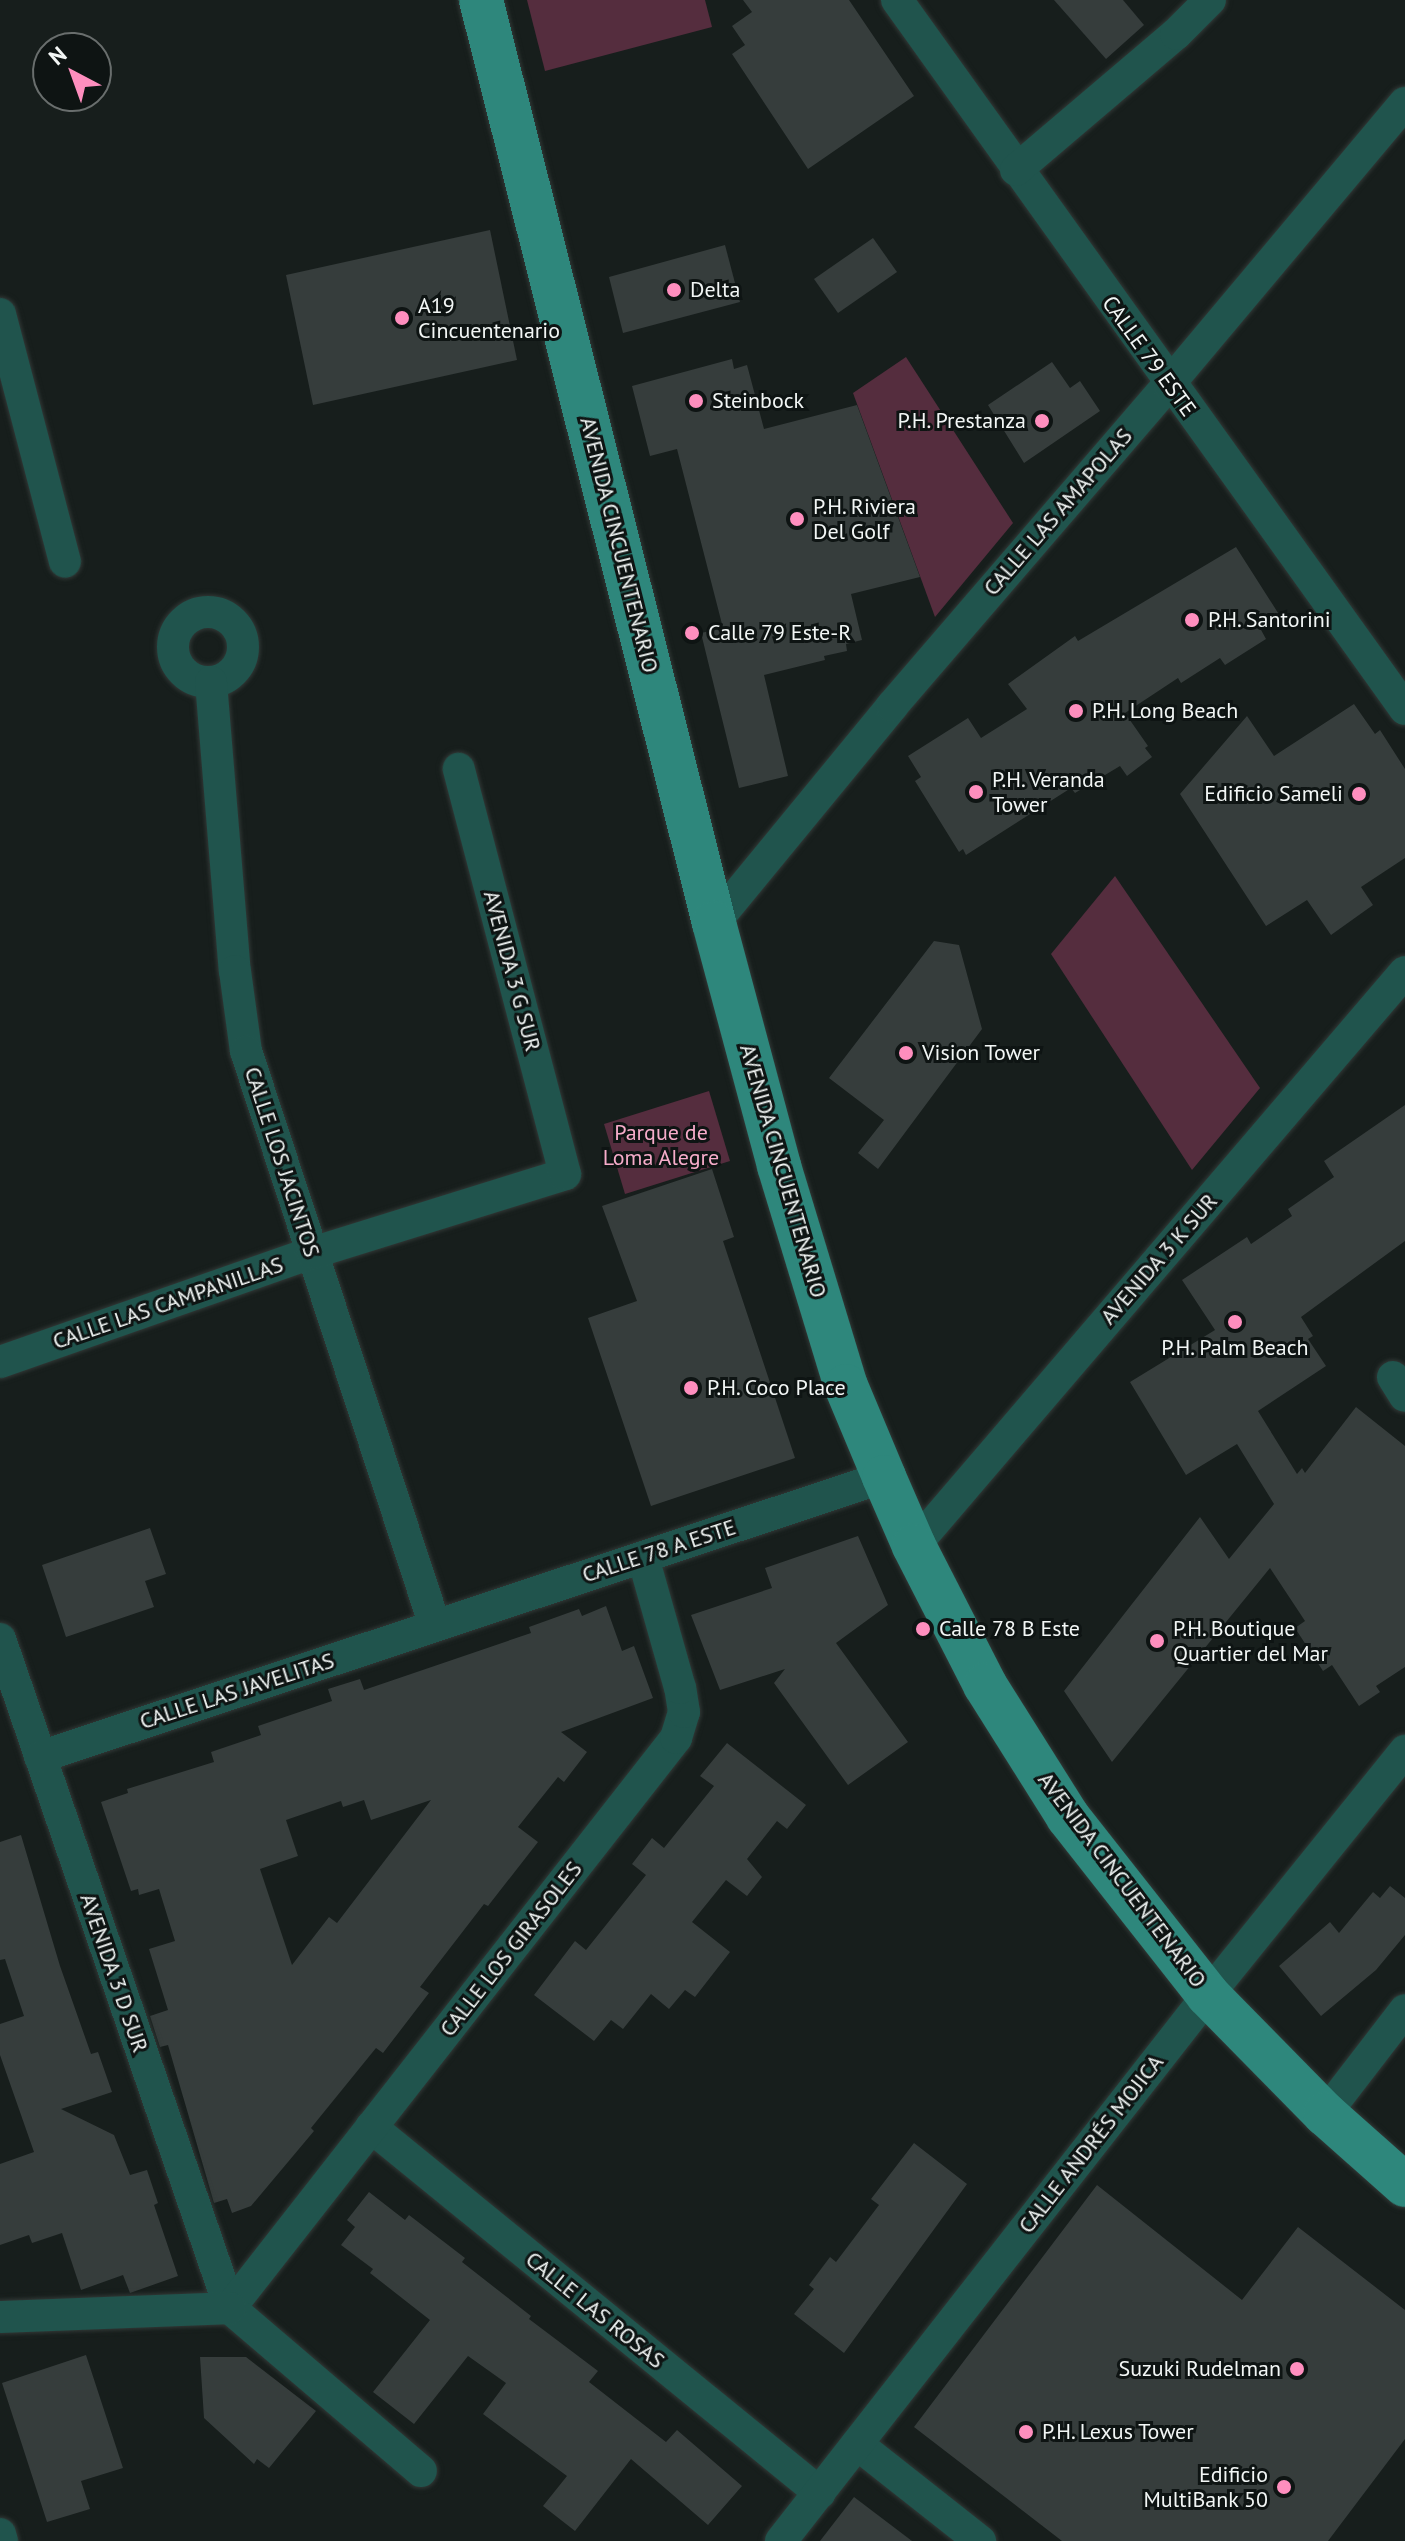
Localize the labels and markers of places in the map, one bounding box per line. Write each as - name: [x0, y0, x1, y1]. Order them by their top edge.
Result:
- place label: Delta: [690, 277, 740, 303]
- marker: Delta: [665, 281, 683, 299]
- place label: A19 Cincuentenario: [418, 292, 560, 344]
- marker: A19 Cincuentenario: [393, 309, 411, 327]
- place label: Steinbock: [712, 388, 804, 414]
- marker: Steinbock: [687, 392, 705, 410]
- place label: P.H. Prestanza: [896, 408, 1026, 434]
- marker: P.H. Prestanza: [1033, 412, 1051, 430]
- place label: P.H. Riviera Del Golf: [813, 493, 918, 544]
- marker: P.H. Riviera Del Golf: [788, 510, 806, 528]
- place label: P.H. Santorini: [1208, 607, 1332, 633]
- marker: P.H. Santorini: [1183, 611, 1201, 629]
- place label: Calle 79 Este-R: [708, 620, 851, 646]
- marker: Calle 79 Este-R: [683, 624, 701, 642]
- place label: P.H. Long Beach: [1092, 698, 1240, 724]
- marker: P.H. Long Beach: [1067, 702, 1085, 720]
- place label: P.H. Veranda Tower: [992, 766, 1107, 818]
- place label: Edificio Sameli: [1204, 781, 1343, 807]
- marker: P.H. Veranda Tower: [967, 783, 985, 801]
- marker: Edificio Sameli: [1350, 785, 1368, 803]
- place label: Vision Tower: [922, 1040, 1041, 1066]
- marker: Vision Tower: [897, 1044, 915, 1062]
- marker: P.H. Palm Beach: [1226, 1313, 1244, 1331]
- place label: P.H. Palm Beach: [1160, 1335, 1310, 1361]
- place label: P.H. Coco Place: [707, 1375, 847, 1401]
- marker: P.H. Coco Place: [682, 1379, 700, 1397]
- place label: P.H. Boutique Quartier del Mar: [1173, 1615, 1328, 1666]
- place label: Calle 78 B Este: [939, 1616, 1080, 1642]
- marker: Calle 78 B Este: [914, 1620, 932, 1638]
- marker: P.H. Boutique Quartier del Mar: [1148, 1632, 1166, 1650]
- place label: Suzuki Rudelman: [1118, 2356, 1281, 2382]
- marker: Suzuki Rudelman: [1288, 2360, 1306, 2378]
- place label: P.H. Lexus Tower: [1042, 2419, 1196, 2445]
- marker: P.H. Lexus Tower: [1017, 2423, 1035, 2441]
- place label: Edificio MultiBank 50: [1143, 2461, 1268, 2512]
- marker: Edificio MultiBank 50: [1275, 2478, 1293, 2496]

